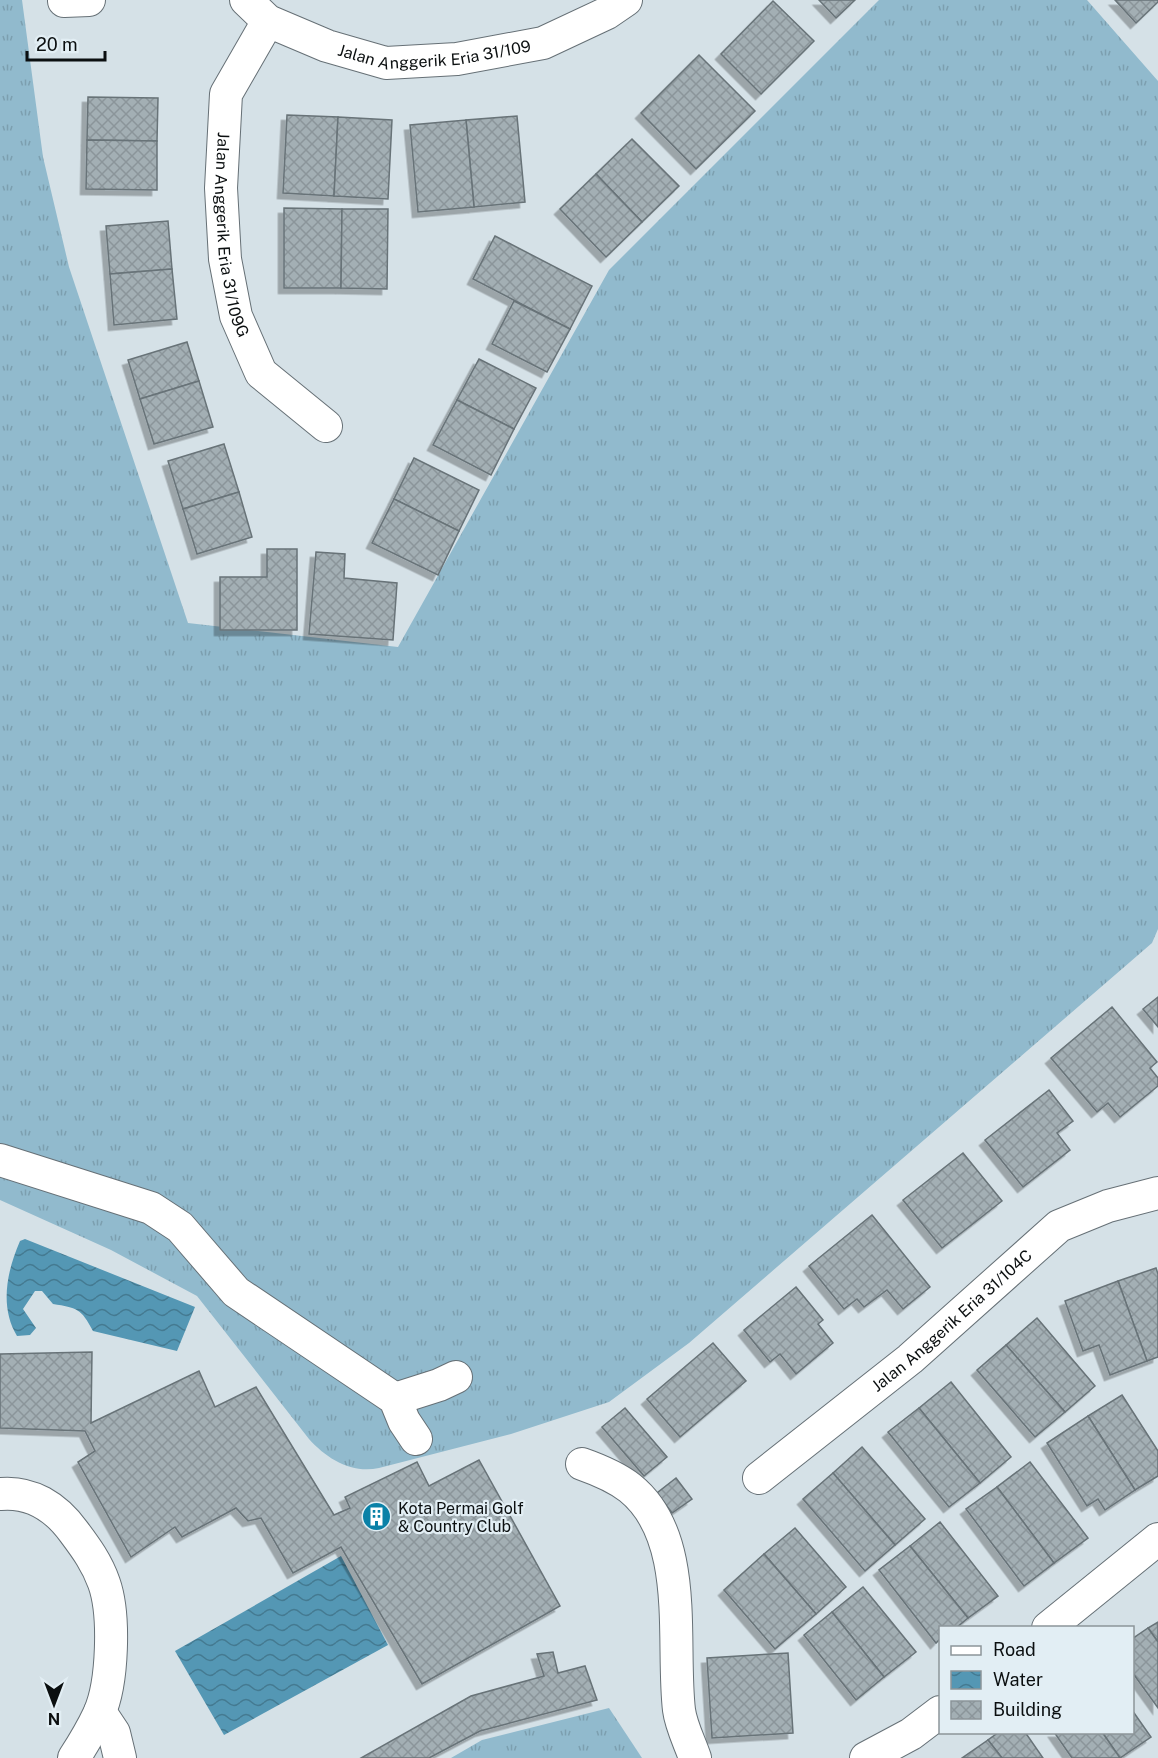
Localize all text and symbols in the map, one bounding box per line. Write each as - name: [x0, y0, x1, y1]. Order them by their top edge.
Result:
- scale bar: [27, 24, 105, 62]
- text: 20 m: [36, 34, 78, 55]
- street label: Jalan Anggerik Eria 31/109: [336, 36, 532, 74]
- street label: Jalan Anggerik Eria 31/109G: [211, 132, 253, 340]
- street label: Jalan Anggerik Eria 31/104C: [868, 1246, 1036, 1396]
- place label: Kota Permai Golf & Country Club: [398, 1499, 524, 1536]
- building icon: Kota Permai Golf & Country Club: [361, 1501, 393, 1533]
- legend: [939, 1626, 1134, 1734]
- text: Road: [993, 1639, 1036, 1660]
- text: Water: [993, 1669, 1043, 1690]
- north arrow: [24, 1674, 84, 1734]
- text: Building: [993, 1699, 1062, 1720]
- text: N: [48, 1709, 60, 1728]

